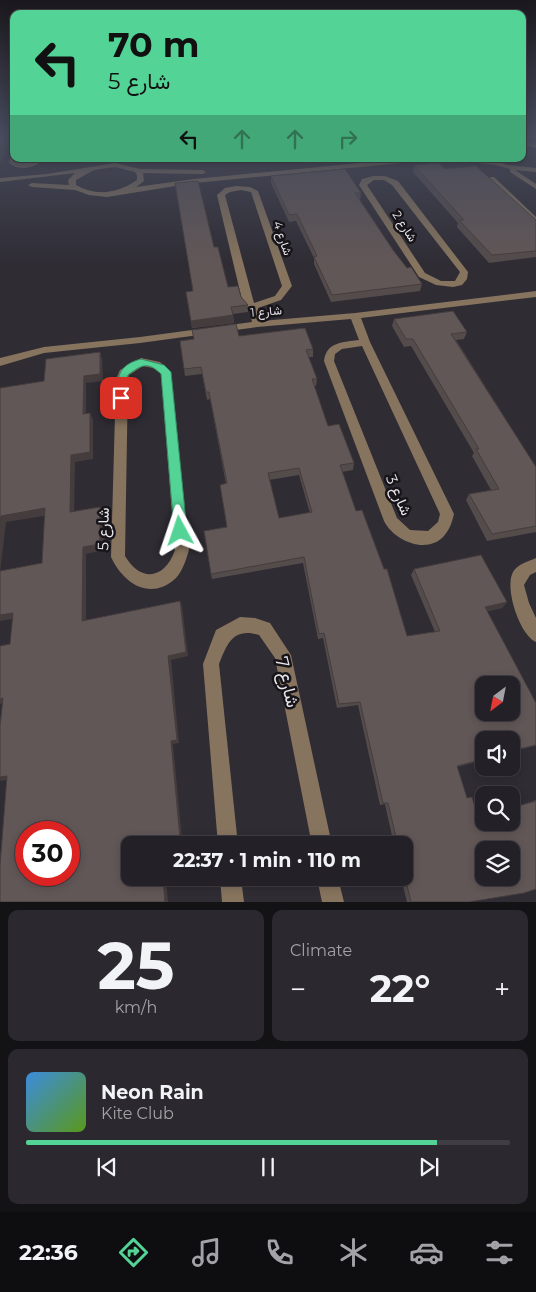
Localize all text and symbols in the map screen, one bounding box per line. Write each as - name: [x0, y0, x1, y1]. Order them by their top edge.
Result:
- text: 70 m: [108, 23, 199, 66]
- icon: left: [25, 30, 90, 95]
- text: شارع 5: [108, 68, 170, 95]
- icon: left: [175, 125, 203, 153]
- icon: ahead: [228, 125, 256, 153]
- icon: ahead: [281, 125, 309, 153]
- icon: right: [334, 125, 362, 153]
- street label: شارع 2: [388, 208, 421, 245]
- street label: شارع 4: [268, 219, 296, 258]
- street label: شارع 1: [250, 302, 283, 322]
- pin: [100, 377, 142, 419]
- icon: arrive: [107, 384, 135, 412]
- street label: شارع 3: [380, 472, 416, 519]
- position arrow: [153, 504, 205, 556]
- street label: شارع 5: [93, 507, 115, 551]
- street label: شارع 7: [269, 654, 304, 710]
- north arrow: [475, 676, 520, 721]
- map controls: [475, 676, 520, 886]
- button: sound: [475, 731, 520, 776]
- button: search: [475, 786, 520, 831]
- speed limit sign: 30: [15, 821, 80, 886]
- button: layers: [475, 841, 520, 886]
- text: 22:37 · 1 min · 110 m: [173, 849, 361, 872]
- text: 25: [97, 926, 175, 1005]
- text: Climate: [290, 941, 352, 960]
- text: 22°: [370, 965, 430, 1012]
- text: −: [290, 972, 306, 1006]
- text: +: [494, 972, 510, 1006]
- text: km/h: [115, 998, 157, 1017]
- text: Neon Rain: [101, 1081, 204, 1104]
- text: Kite Club: [101, 1104, 174, 1123]
- icon: previous: [93, 1153, 121, 1181]
- icon: pause: [254, 1153, 282, 1181]
- icon: next: [415, 1153, 443, 1181]
- icon: directions: [116, 1235, 151, 1270]
- icon: music: [189, 1235, 224, 1270]
- icon: phone: [262, 1235, 297, 1270]
- icon: climate: [336, 1235, 371, 1270]
- icon: car: [409, 1235, 444, 1270]
- icon: filters: [482, 1235, 517, 1270]
- text: 22:36: [19, 1239, 78, 1266]

